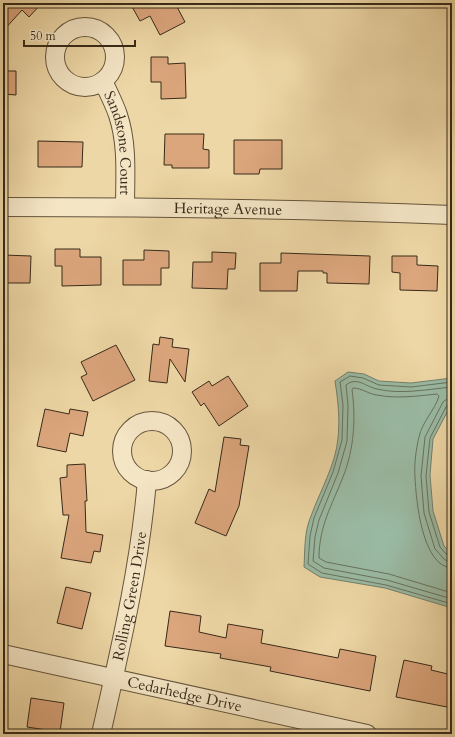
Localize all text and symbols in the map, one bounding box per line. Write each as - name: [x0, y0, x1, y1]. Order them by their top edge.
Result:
- scale bar: [24, 22, 135, 48]
- text: 50 m: [30, 28, 57, 44]
- street label: Sandstone Court: [99, 88, 135, 196]
- street label: Heritage Avenue: [174, 198, 282, 220]
- street label: Rolling Green Drive: [108, 530, 151, 663]
- street label: Cedarhedge Drive: [125, 672, 244, 716]

